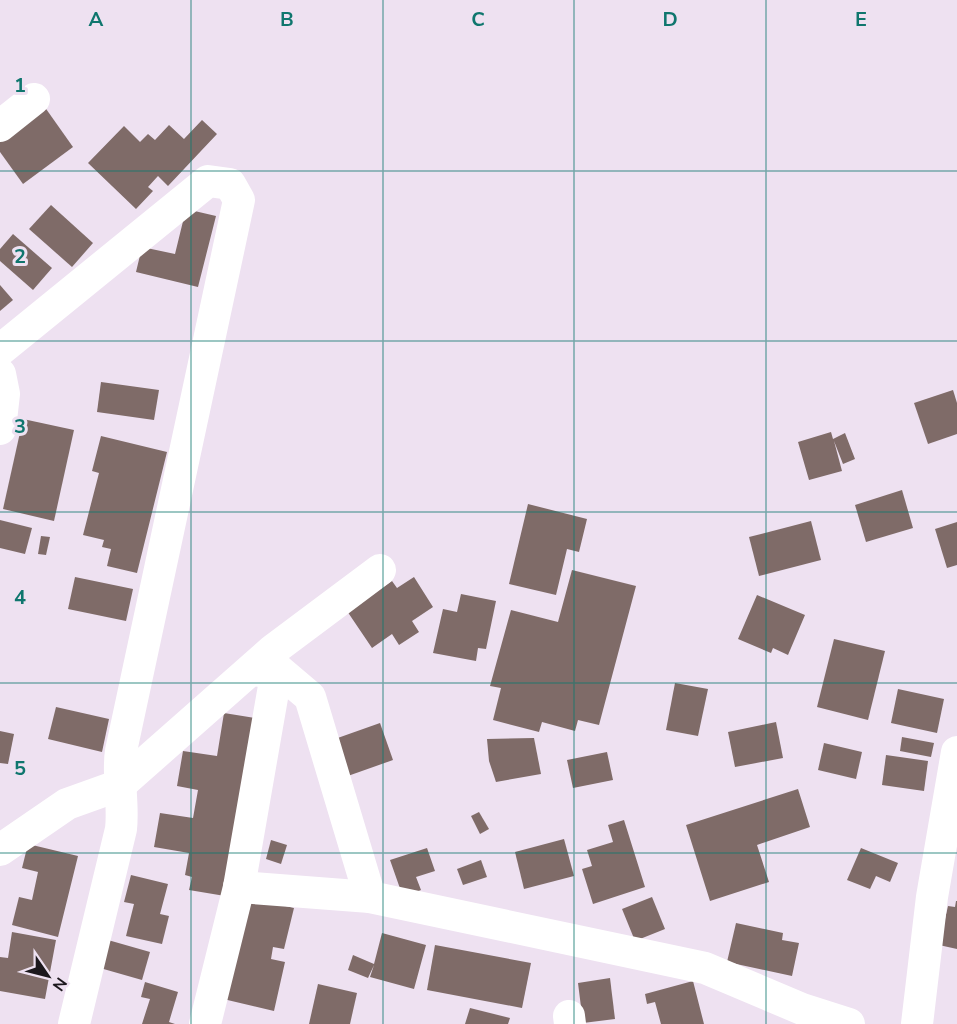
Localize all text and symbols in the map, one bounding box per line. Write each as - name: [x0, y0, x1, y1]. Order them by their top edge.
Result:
- text: A: [89, 6, 104, 33]
- text: B: [280, 6, 294, 33]
- text: C: [471, 6, 485, 33]
- text: D: [662, 6, 678, 33]
- text: E: [855, 6, 867, 33]
- text: 1: [14, 72, 26, 99]
- text: 2: [14, 243, 26, 270]
- text: 3: [14, 413, 26, 440]
- text: 4: [14, 584, 26, 611]
- text: 5: [14, 755, 26, 782]
- north arrow: [18, 946, 78, 1006]
- text: N: [47, 973, 72, 995]

